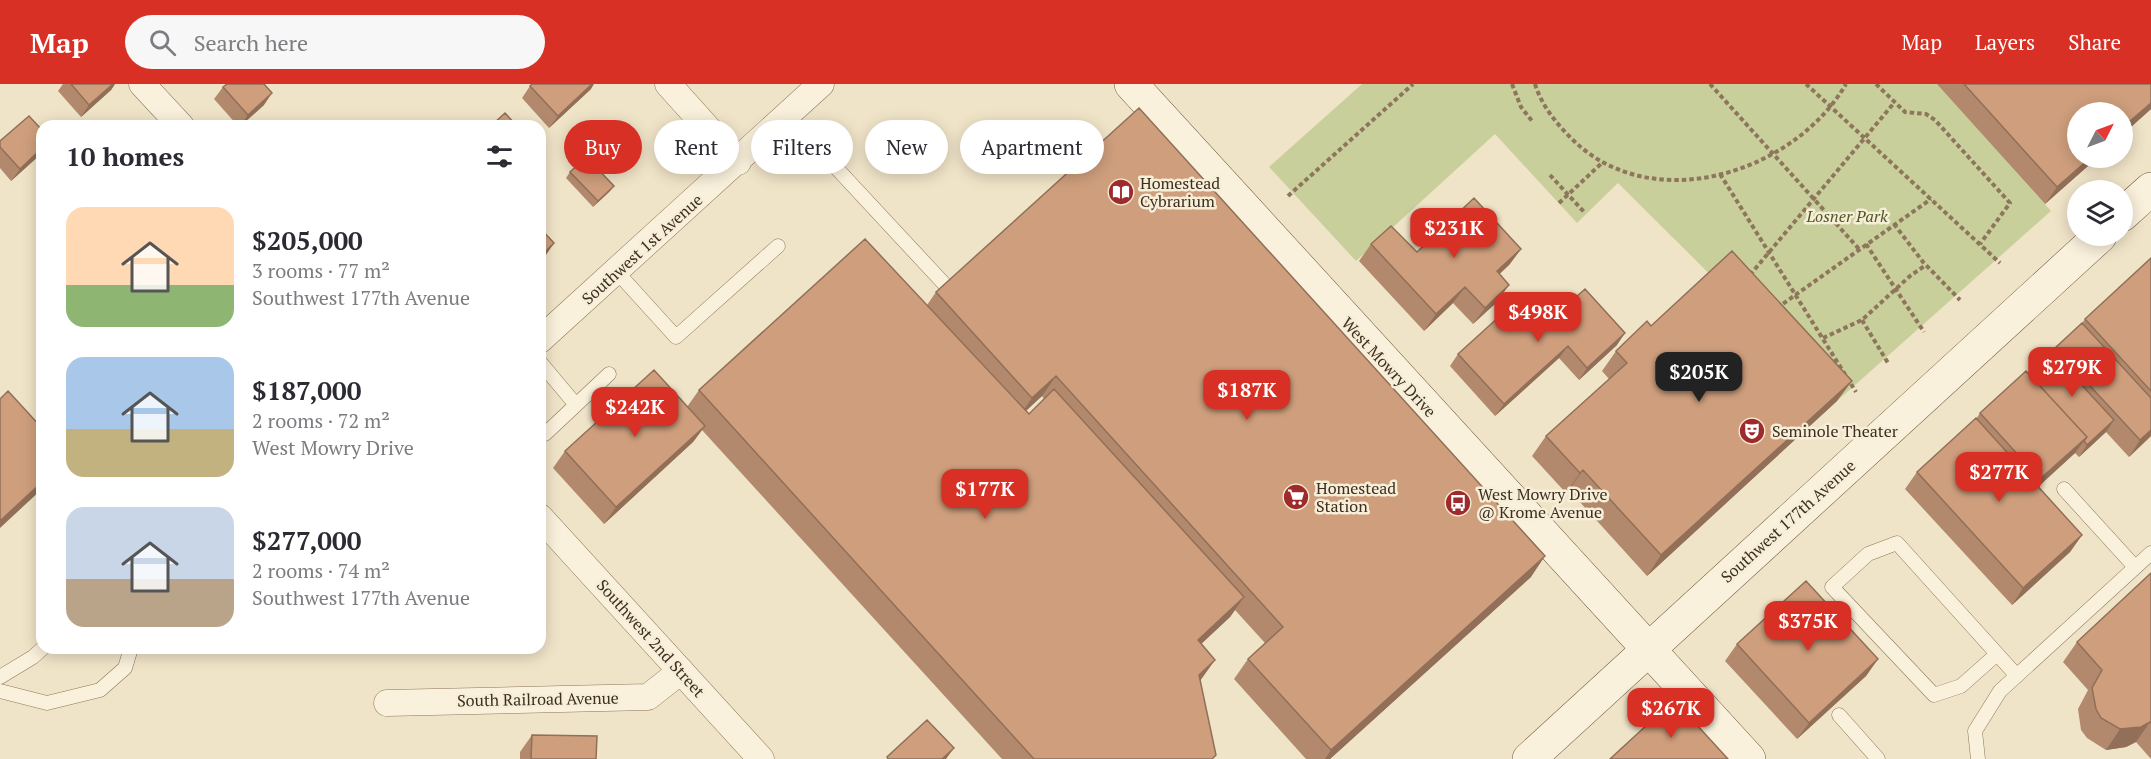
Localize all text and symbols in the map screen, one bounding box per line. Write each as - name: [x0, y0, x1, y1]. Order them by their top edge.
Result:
- search box: [125, 15, 545, 69]
- text: Map: [30, 24, 89, 61]
- icon: search: [146, 26, 179, 59]
- text: Search here: [194, 28, 308, 57]
- text: Map: [1901, 28, 1942, 56]
- text: Layers: [1975, 28, 2035, 56]
- text: Share: [2068, 28, 2121, 56]
- north arrow: [2067, 102, 2133, 168]
- map controls: [2067, 102, 2133, 246]
- chip: Buy: [564, 120, 642, 174]
- chip: Rent: [654, 120, 739, 174]
- chip: Filters: [751, 120, 853, 174]
- chip: New: [865, 120, 948, 174]
- chip: Apartment: [960, 120, 1104, 174]
- text: 10 homes: [66, 139, 184, 173]
- icon: filters: [483, 140, 516, 173]
- place label: Homestead Cybrarium: [1140, 172, 1220, 212]
- library icon: Homestead Cybrarium: [1106, 177, 1136, 207]
- button: layers: [2067, 180, 2133, 246]
- street label: Southwest 1st Avenue: [577, 189, 707, 309]
- park label: Losner Park: [1805, 205, 1888, 227]
- pin: $231K: [1412, 208, 1496, 259]
- text: $231K: [1424, 214, 1484, 241]
- text: $205,000: [252, 223, 363, 257]
- icon: home: [114, 231, 186, 303]
- text: 3 rooms · 77 m²: [252, 257, 390, 284]
- text: Southwest 177th Avenue: [252, 284, 470, 311]
- pin: $498K: [1496, 292, 1580, 343]
- text: $498K: [1508, 298, 1568, 325]
- street label: West Mowry Drive: [1337, 312, 1441, 422]
- pin: $279K: [2030, 347, 2114, 398]
- pin: $205K: [1657, 352, 1741, 403]
- text: $279K: [2042, 353, 2102, 380]
- text: $205K: [1669, 358, 1729, 385]
- pin: $187K: [1205, 370, 1289, 421]
- text: $187,000: [252, 373, 361, 407]
- text: $187K: [1217, 376, 1277, 403]
- icon: home: [114, 381, 186, 453]
- pin: $242K: [593, 387, 677, 438]
- text: $242K: [605, 393, 665, 420]
- text: 2 rooms · 72 m²: [252, 407, 390, 434]
- theatre icon: Seminole Theater: [1737, 416, 1767, 446]
- place label: Seminole Theater: [1772, 420, 1899, 442]
- text: West Mowry Drive: [252, 434, 414, 461]
- pin: $277K: [1957, 452, 2041, 503]
- street label: Southwest 177th Avenue: [1716, 454, 1860, 588]
- text: $277K: [1969, 458, 2029, 485]
- pin: $177K: [943, 469, 1027, 520]
- text: $177K: [955, 475, 1015, 502]
- place label: Homestead Station: [1316, 477, 1396, 517]
- supermarket icon: Homestead Station: [1281, 482, 1311, 512]
- place label: West Mowry Drive @ Krome Avenue: [1478, 483, 1607, 523]
- bus stop icon: West Mowry Drive @ Krome Avenue: [1443, 488, 1473, 518]
- text: $277,000: [252, 523, 361, 557]
- icon: home: [114, 531, 186, 603]
- text: 2 rooms · 74 m²: [252, 557, 390, 584]
- street label: Southwest 2nd Street: [592, 574, 710, 702]
- text: Southwest 177th Avenue: [252, 584, 470, 611]
- pin: $375K: [1766, 601, 1850, 652]
- text: $375K: [1778, 607, 1838, 634]
- street label: South Railroad Avenue: [457, 687, 619, 711]
- pin: $267K: [1629, 688, 1713, 739]
- text: $267K: [1641, 694, 1701, 721]

